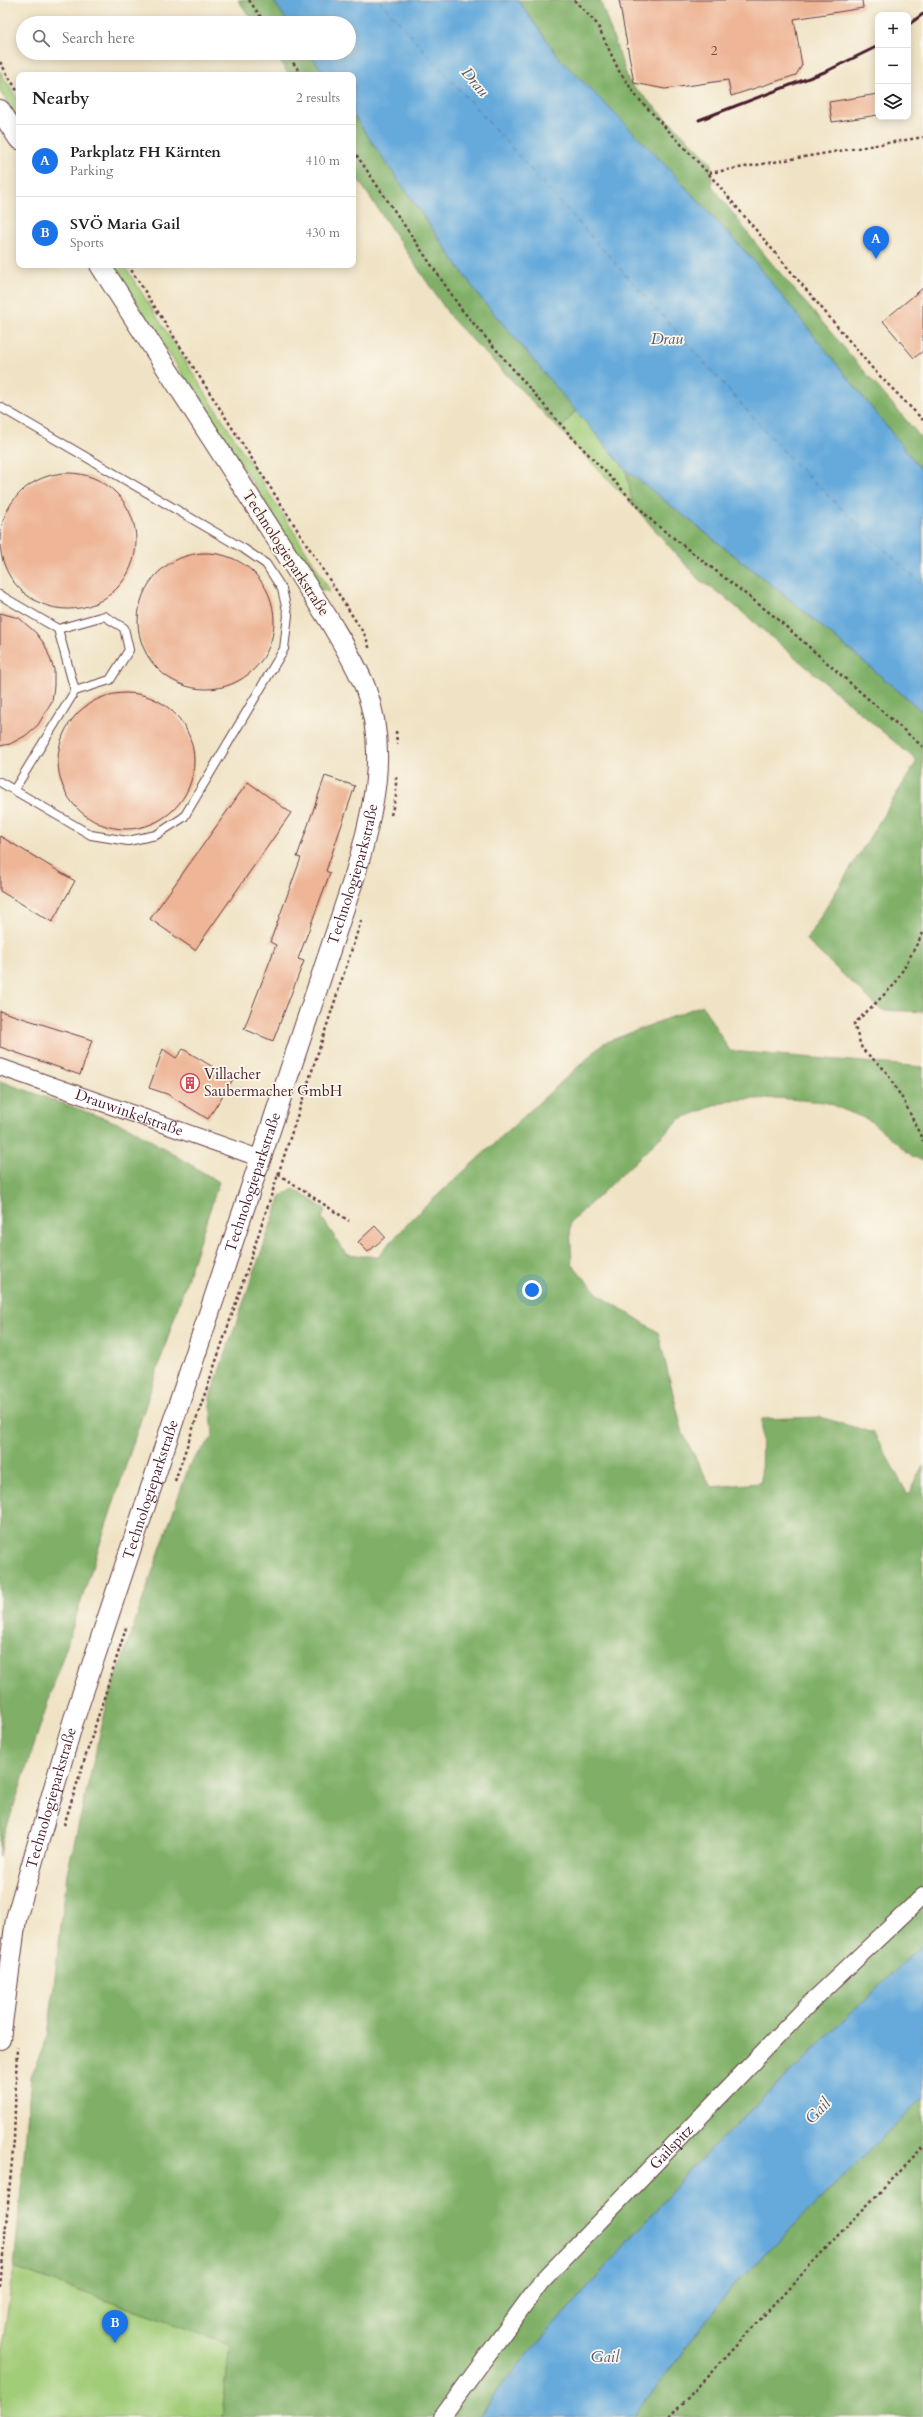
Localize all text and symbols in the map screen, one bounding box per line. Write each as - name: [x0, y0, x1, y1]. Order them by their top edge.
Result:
- map controls: [875, 12, 911, 120]
- button: +: [875, 12, 911, 48]
- search box: [16, 16, 356, 60]
- icon: search: [30, 27, 52, 49]
- text: Search here: [62, 28, 135, 48]
- house number: 2: [711, 42, 718, 60]
- button: −: [875, 48, 911, 84]
- water label: Drau: [456, 62, 494, 102]
- button: layers: [875, 84, 911, 120]
- text: Nearby: [32, 87, 89, 110]
- text: 2 results: [296, 89, 340, 107]
- text: Parkplatz FH Kärnten: [70, 142, 221, 162]
- text: A: [40, 152, 50, 170]
- text: 410 m: [306, 152, 340, 170]
- text: Parking: [70, 162, 113, 180]
- text: SVÖ Maria Gail: [70, 214, 180, 234]
- text: B: [40, 224, 50, 242]
- text: 430 m: [306, 224, 340, 242]
- pin: A: [863, 226, 889, 259]
- text: Sports: [70, 234, 104, 252]
- water label: Drau: [651, 328, 683, 350]
- street label: Technologieparkstraße: [238, 486, 334, 620]
- street label: Technologieparkstraße: [322, 802, 382, 947]
- place label: Villacher Saubermacher GmbH: [204, 1064, 343, 1101]
- building icon: Villacher Saubermacher GmbH: [179, 1072, 201, 1094]
- street label: Drauwinkelstraße: [72, 1084, 186, 1141]
- street label: Technologieparkstraße: [220, 1109, 285, 1255]
- your location: [522, 1280, 542, 1300]
- street label: Technologieparkstraße: [118, 1417, 183, 1562]
- street label: Technologieparkstraße: [21, 1725, 81, 1871]
- water label: Gail: [800, 2093, 836, 2129]
- street label: Gailspitz: [645, 2120, 698, 2174]
- pin: B: [102, 2310, 128, 2343]
- water label: Gail: [591, 2346, 620, 2368]

